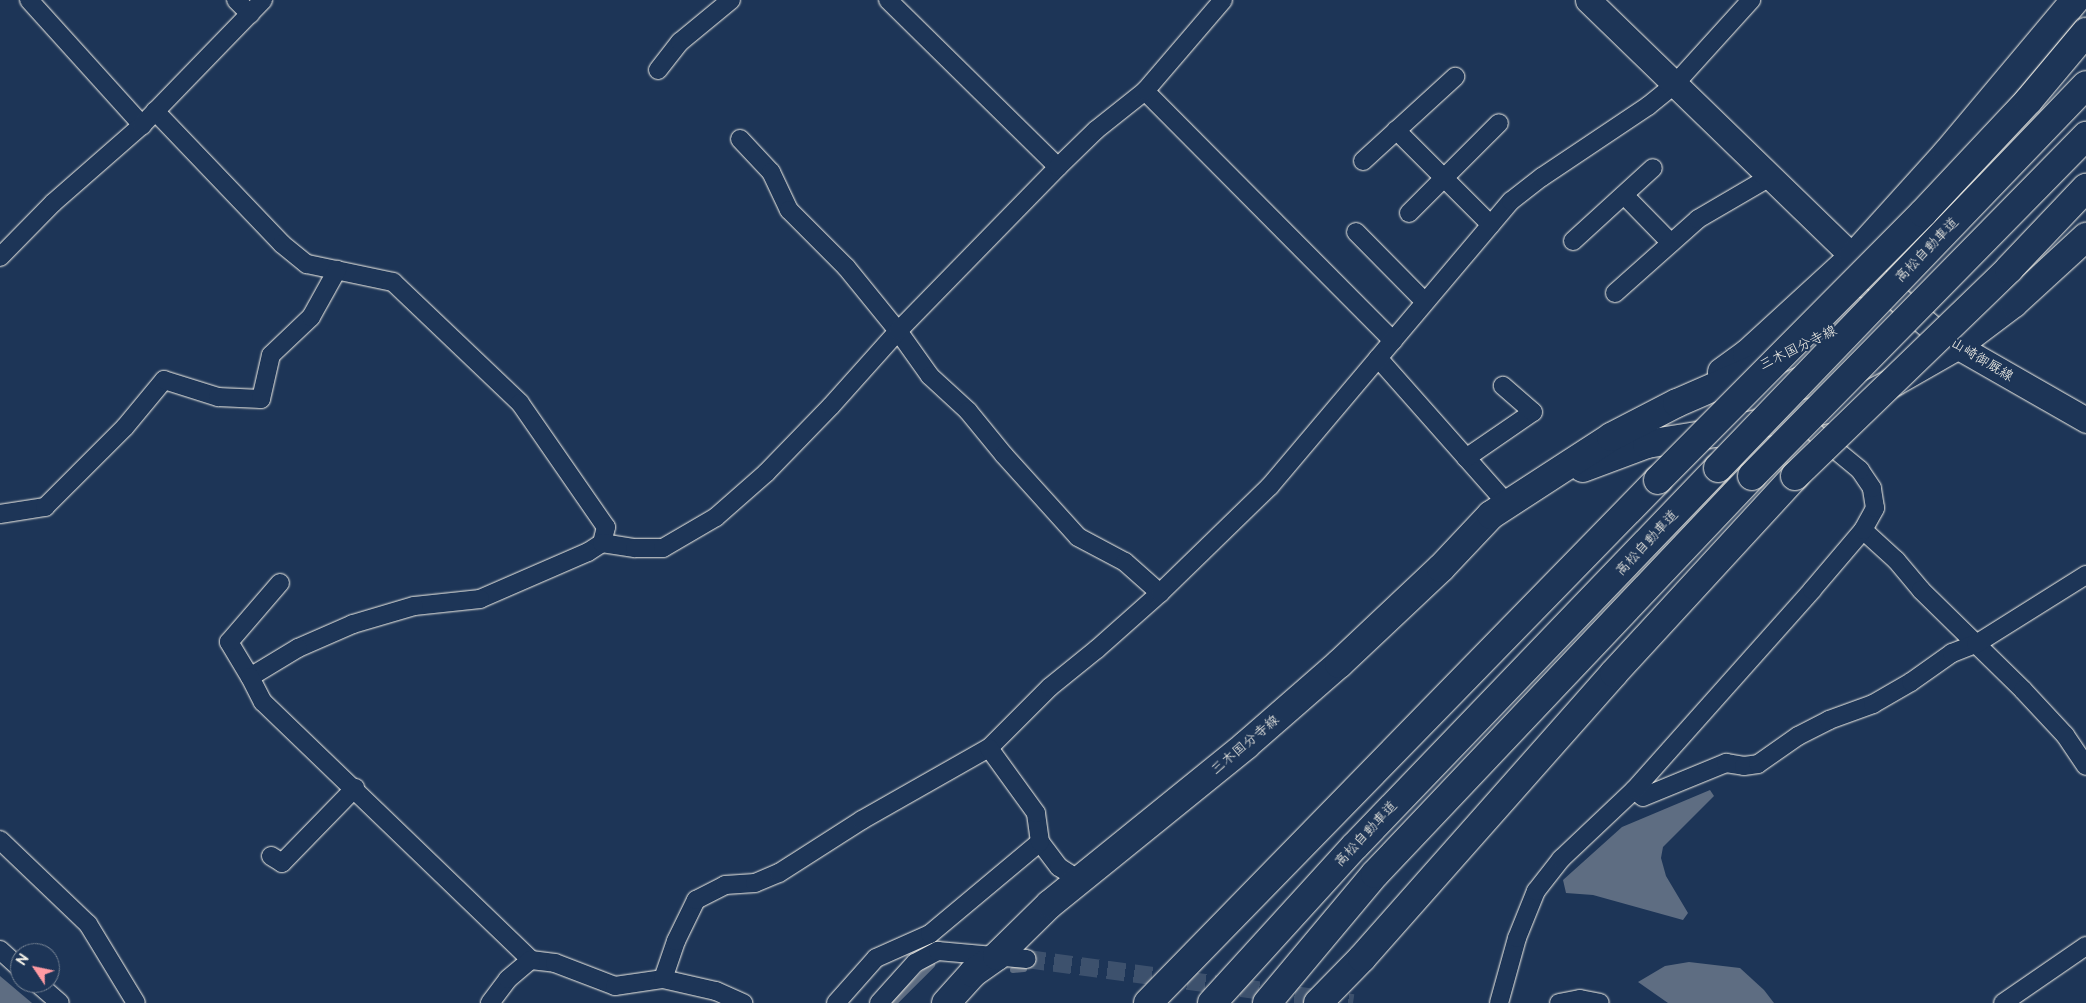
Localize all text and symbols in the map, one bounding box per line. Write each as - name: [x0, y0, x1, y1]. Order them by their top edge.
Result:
- street label: 高松自動車道: [1892, 214, 1962, 286]
- street label: 三木国分寺線: [1757, 322, 1839, 374]
- street label: 山崎御厩線: [1948, 335, 2016, 385]
- street label: 高松自動車道: [1612, 507, 1682, 579]
- street label: 三木国分寺線: [1207, 712, 1283, 778]
- street label: 高松自動車道: [1331, 798, 1401, 870]
- north arrow: [10, 943, 60, 993]
- text: N: [13, 951, 33, 969]

